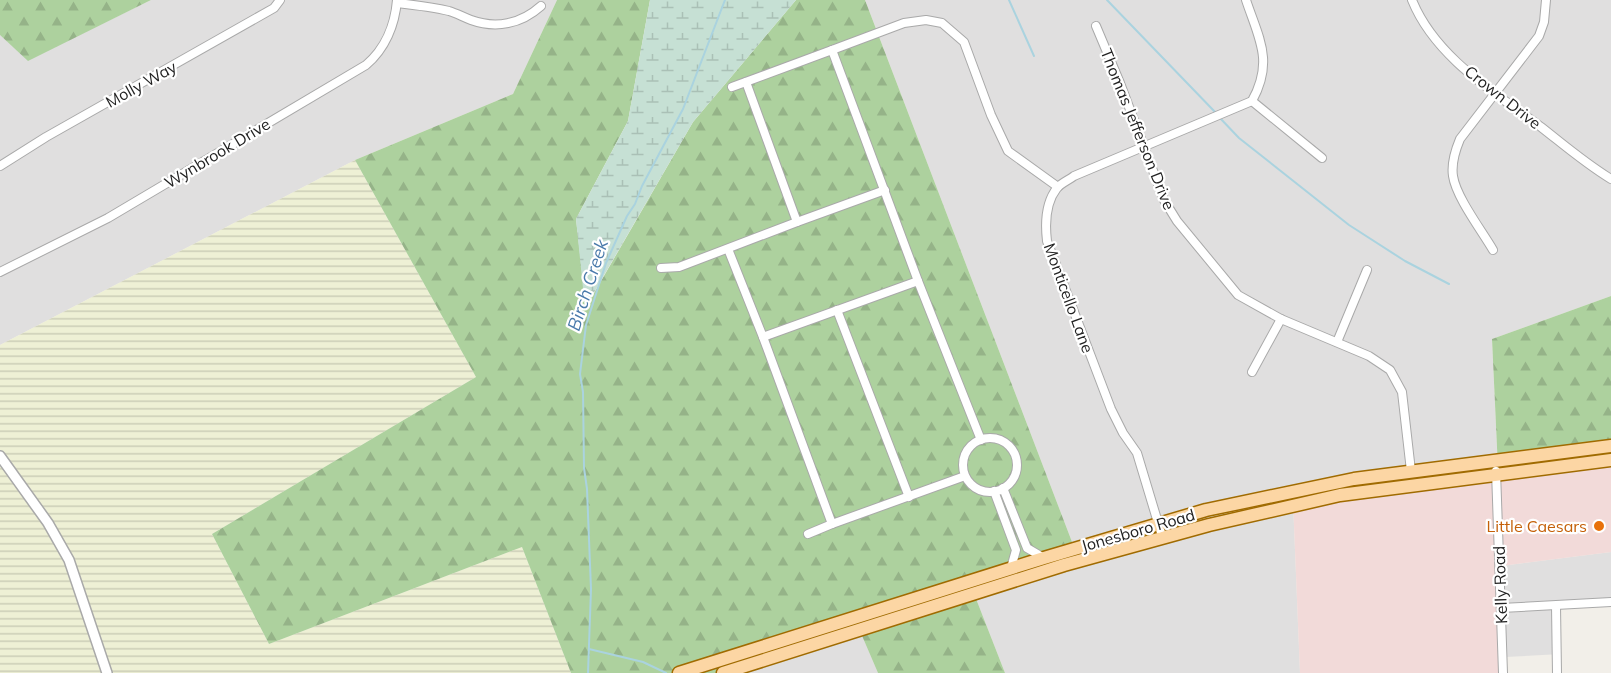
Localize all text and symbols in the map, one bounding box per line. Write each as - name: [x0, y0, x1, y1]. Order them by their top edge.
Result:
- street label: Thomas Jefferson Drive: [1097, 46, 1179, 212]
- street label: Molly Way: [102, 56, 180, 112]
- street label: Crown Drive: [1461, 61, 1545, 133]
- street label: Wynbrook Drive: [160, 114, 274, 192]
- water label: Birch Creek: [562, 236, 613, 333]
- street label: Monticello Lane: [1040, 240, 1098, 356]
- street label: Jonesboro Road: [1079, 504, 1197, 556]
- place label: Little Caesars: [1487, 516, 1587, 536]
- marker: Little Caesars: [1592, 519, 1606, 533]
- street label: Kelly Road: [1489, 546, 1511, 624]

